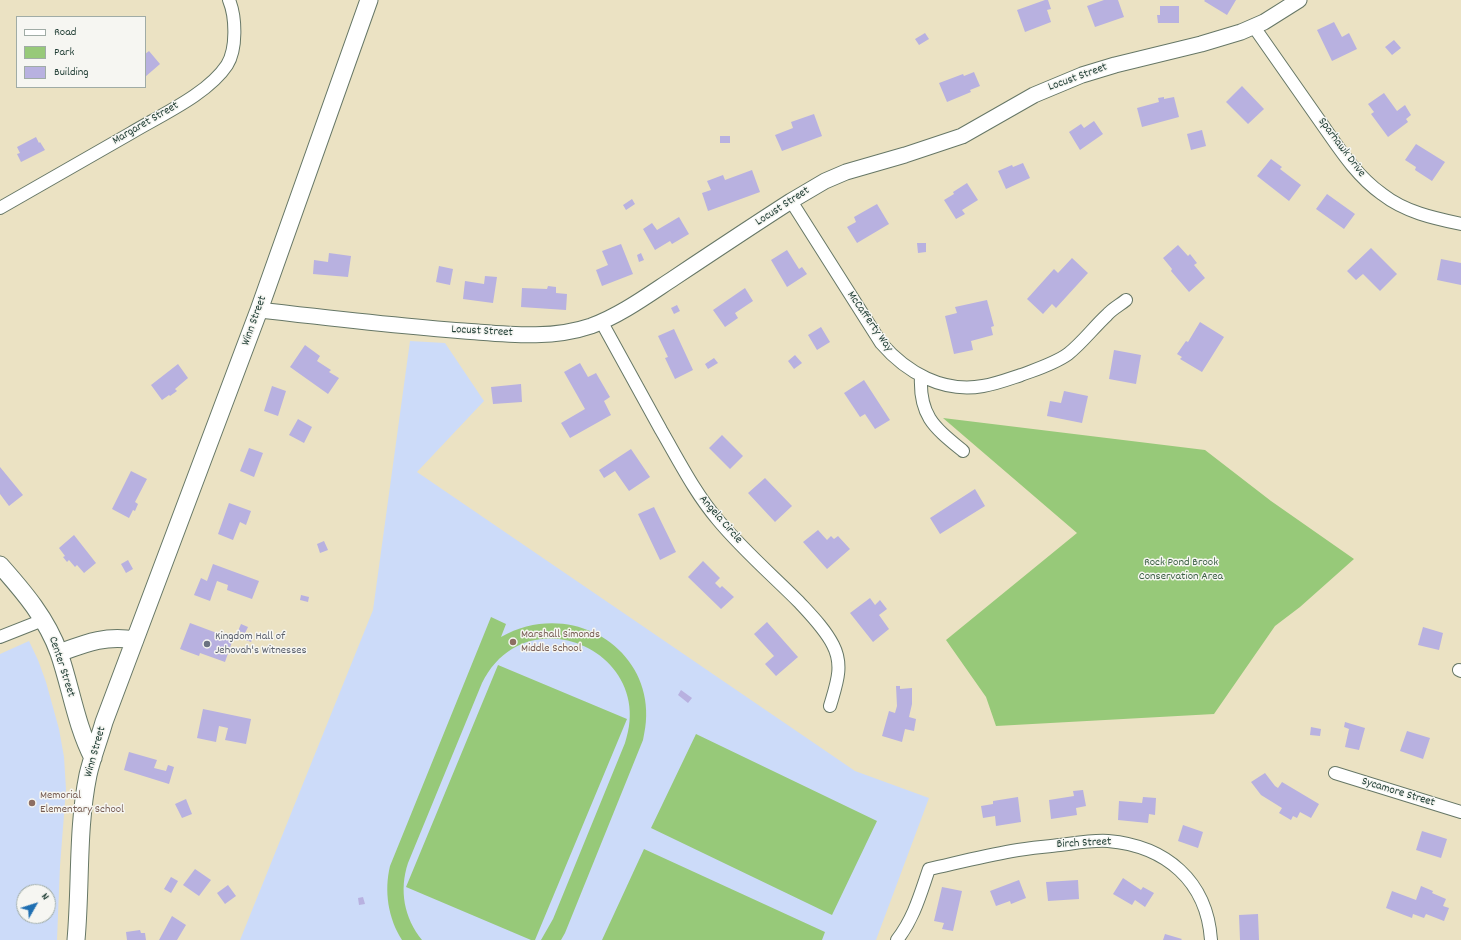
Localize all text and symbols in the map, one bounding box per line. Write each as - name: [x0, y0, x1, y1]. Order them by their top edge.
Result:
- legend: [16, 16, 146, 88]
- text: Road: [54, 24, 76, 41]
- text: Park: [54, 44, 74, 61]
- street label: Locust Street: [1047, 61, 1109, 95]
- text: Building: [54, 64, 89, 81]
- street label: Margaret Street: [110, 99, 182, 149]
- street label: Sparhawk Drive: [1314, 115, 1368, 181]
- street label: Locust Street: [753, 184, 813, 230]
- street label: McCafferty Way: [843, 289, 895, 355]
- street label: Winn Street: [239, 294, 271, 348]
- street label: Locust Street: [451, 323, 513, 341]
- street label: Angela Circle: [695, 493, 745, 547]
- park label: Rock Pond Brook Conservation Area: [1139, 556, 1223, 584]
- place label: Marshall Simonds Middle School: [521, 628, 600, 656]
- place label: Kingdom Hall of Jehovah's Witnesses: [215, 630, 307, 658]
- street label: Center Street: [44, 635, 78, 699]
- marker: Marshall Simonds Middle School: [508, 637, 518, 647]
- marker: Kingdom Hall of Jehovah's Witnesses: [202, 639, 212, 649]
- street label: Winn Street: [82, 725, 110, 779]
- street label: Sycamore Street: [1360, 775, 1436, 811]
- place label: Memorial Elementary School: [40, 789, 124, 817]
- marker: Memorial Elementary School: [27, 798, 37, 808]
- street label: Birch Street: [1056, 835, 1112, 853]
- north arrow: [16, 884, 56, 924]
- text: N: [37, 890, 52, 904]

